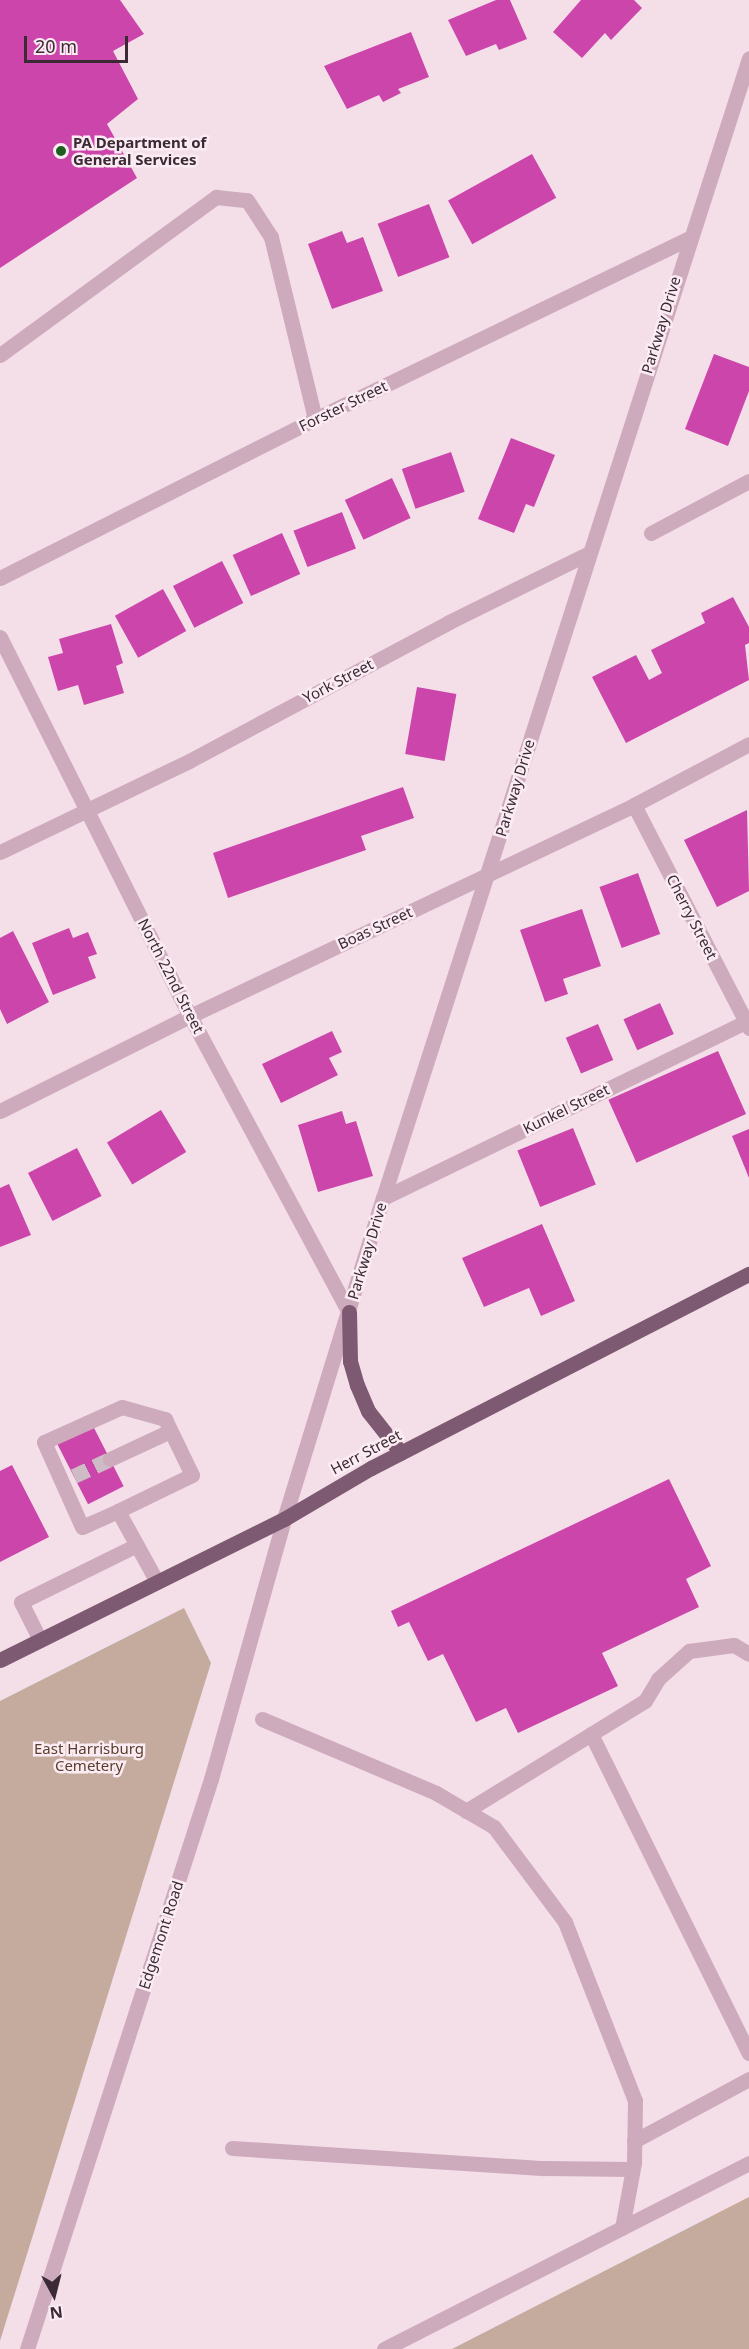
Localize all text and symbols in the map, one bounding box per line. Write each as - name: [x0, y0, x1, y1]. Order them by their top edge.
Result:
- scale bar: [27, 24, 130, 62]
- text: 20 m: [35, 34, 77, 58]
- place label: PA Department of General Services: [73, 133, 206, 168]
- marker: PA Department of General Services: [54, 144, 68, 158]
- street label: Parkway Drive: [638, 274, 684, 376]
- street label: Forster Street: [296, 377, 390, 435]
- street label: York Street: [300, 655, 376, 707]
- street label: Parkway Drive: [492, 737, 538, 839]
- street label: Cherry Street: [663, 871, 721, 963]
- street label: Boas Street: [335, 903, 415, 953]
- street label: North 22nd Street: [134, 915, 208, 1037]
- street label: Kunkel Street: [520, 1080, 612, 1138]
- street label: Parkway Drive: [344, 1200, 390, 1302]
- street label: Herr Street: [327, 1426, 405, 1478]
- park label: East Harrisburg Cemetery: [34, 1739, 144, 1774]
- street label: Edgemont Road: [135, 1878, 187, 1992]
- north arrow: [24, 2265, 84, 2325]
- text: N: [48, 2301, 64, 2325]

